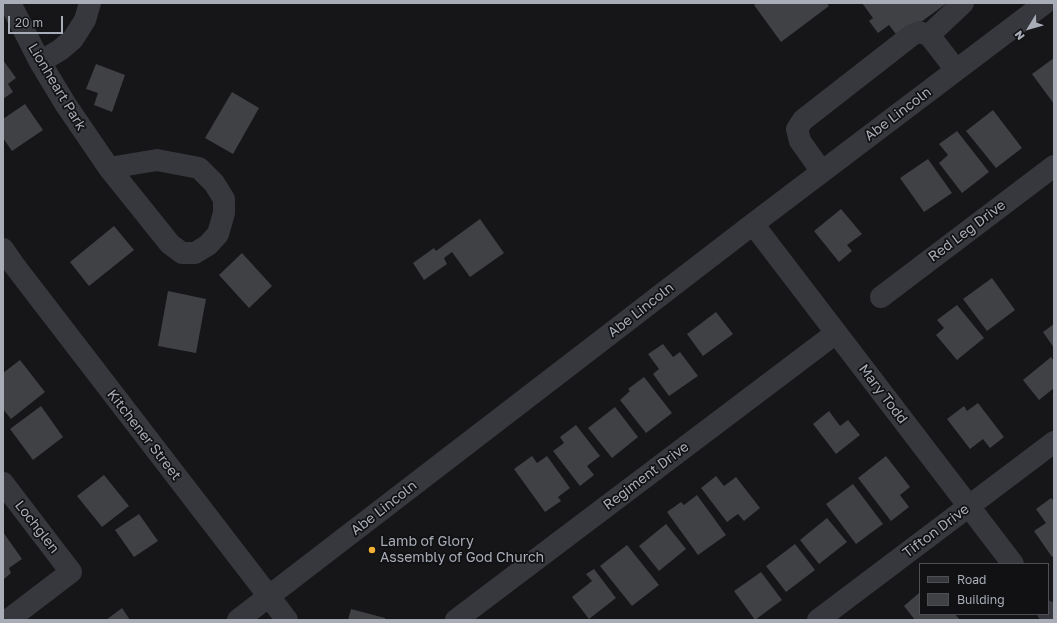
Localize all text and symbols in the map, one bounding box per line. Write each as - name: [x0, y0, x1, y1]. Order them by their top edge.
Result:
- scale bar: [10, 8, 65, 34]
- north arrow: [1009, 8, 1049, 48]
- text: 20 m: [15, 15, 43, 30]
- text: N: [1011, 28, 1027, 43]
- street label: Lionheart Park: [24, 40, 90, 134]
- street label: Abe Lincoln: [861, 83, 935, 145]
- street label: Red Leg Drive: [925, 196, 1009, 266]
- street label: Abe Lincoln: [605, 279, 677, 341]
- street label: Mary Todd: [855, 361, 911, 427]
- street label: Kitchener Street: [103, 386, 185, 484]
- street label: Regiment Drive: [600, 438, 692, 514]
- street label: Abe Lincoln: [348, 477, 420, 539]
- street label: Lochglen: [11, 497, 63, 557]
- street label: Tifton Drive: [900, 501, 972, 561]
- place label: Lamb of Glory Assembly of God Church: [380, 534, 544, 566]
- marker: Lamb of Glory Assembly of God Church: [367, 545, 377, 555]
- legend: [919, 563, 1049, 615]
- text: Road: [957, 572, 986, 587]
- text: Building: [957, 592, 1005, 607]

